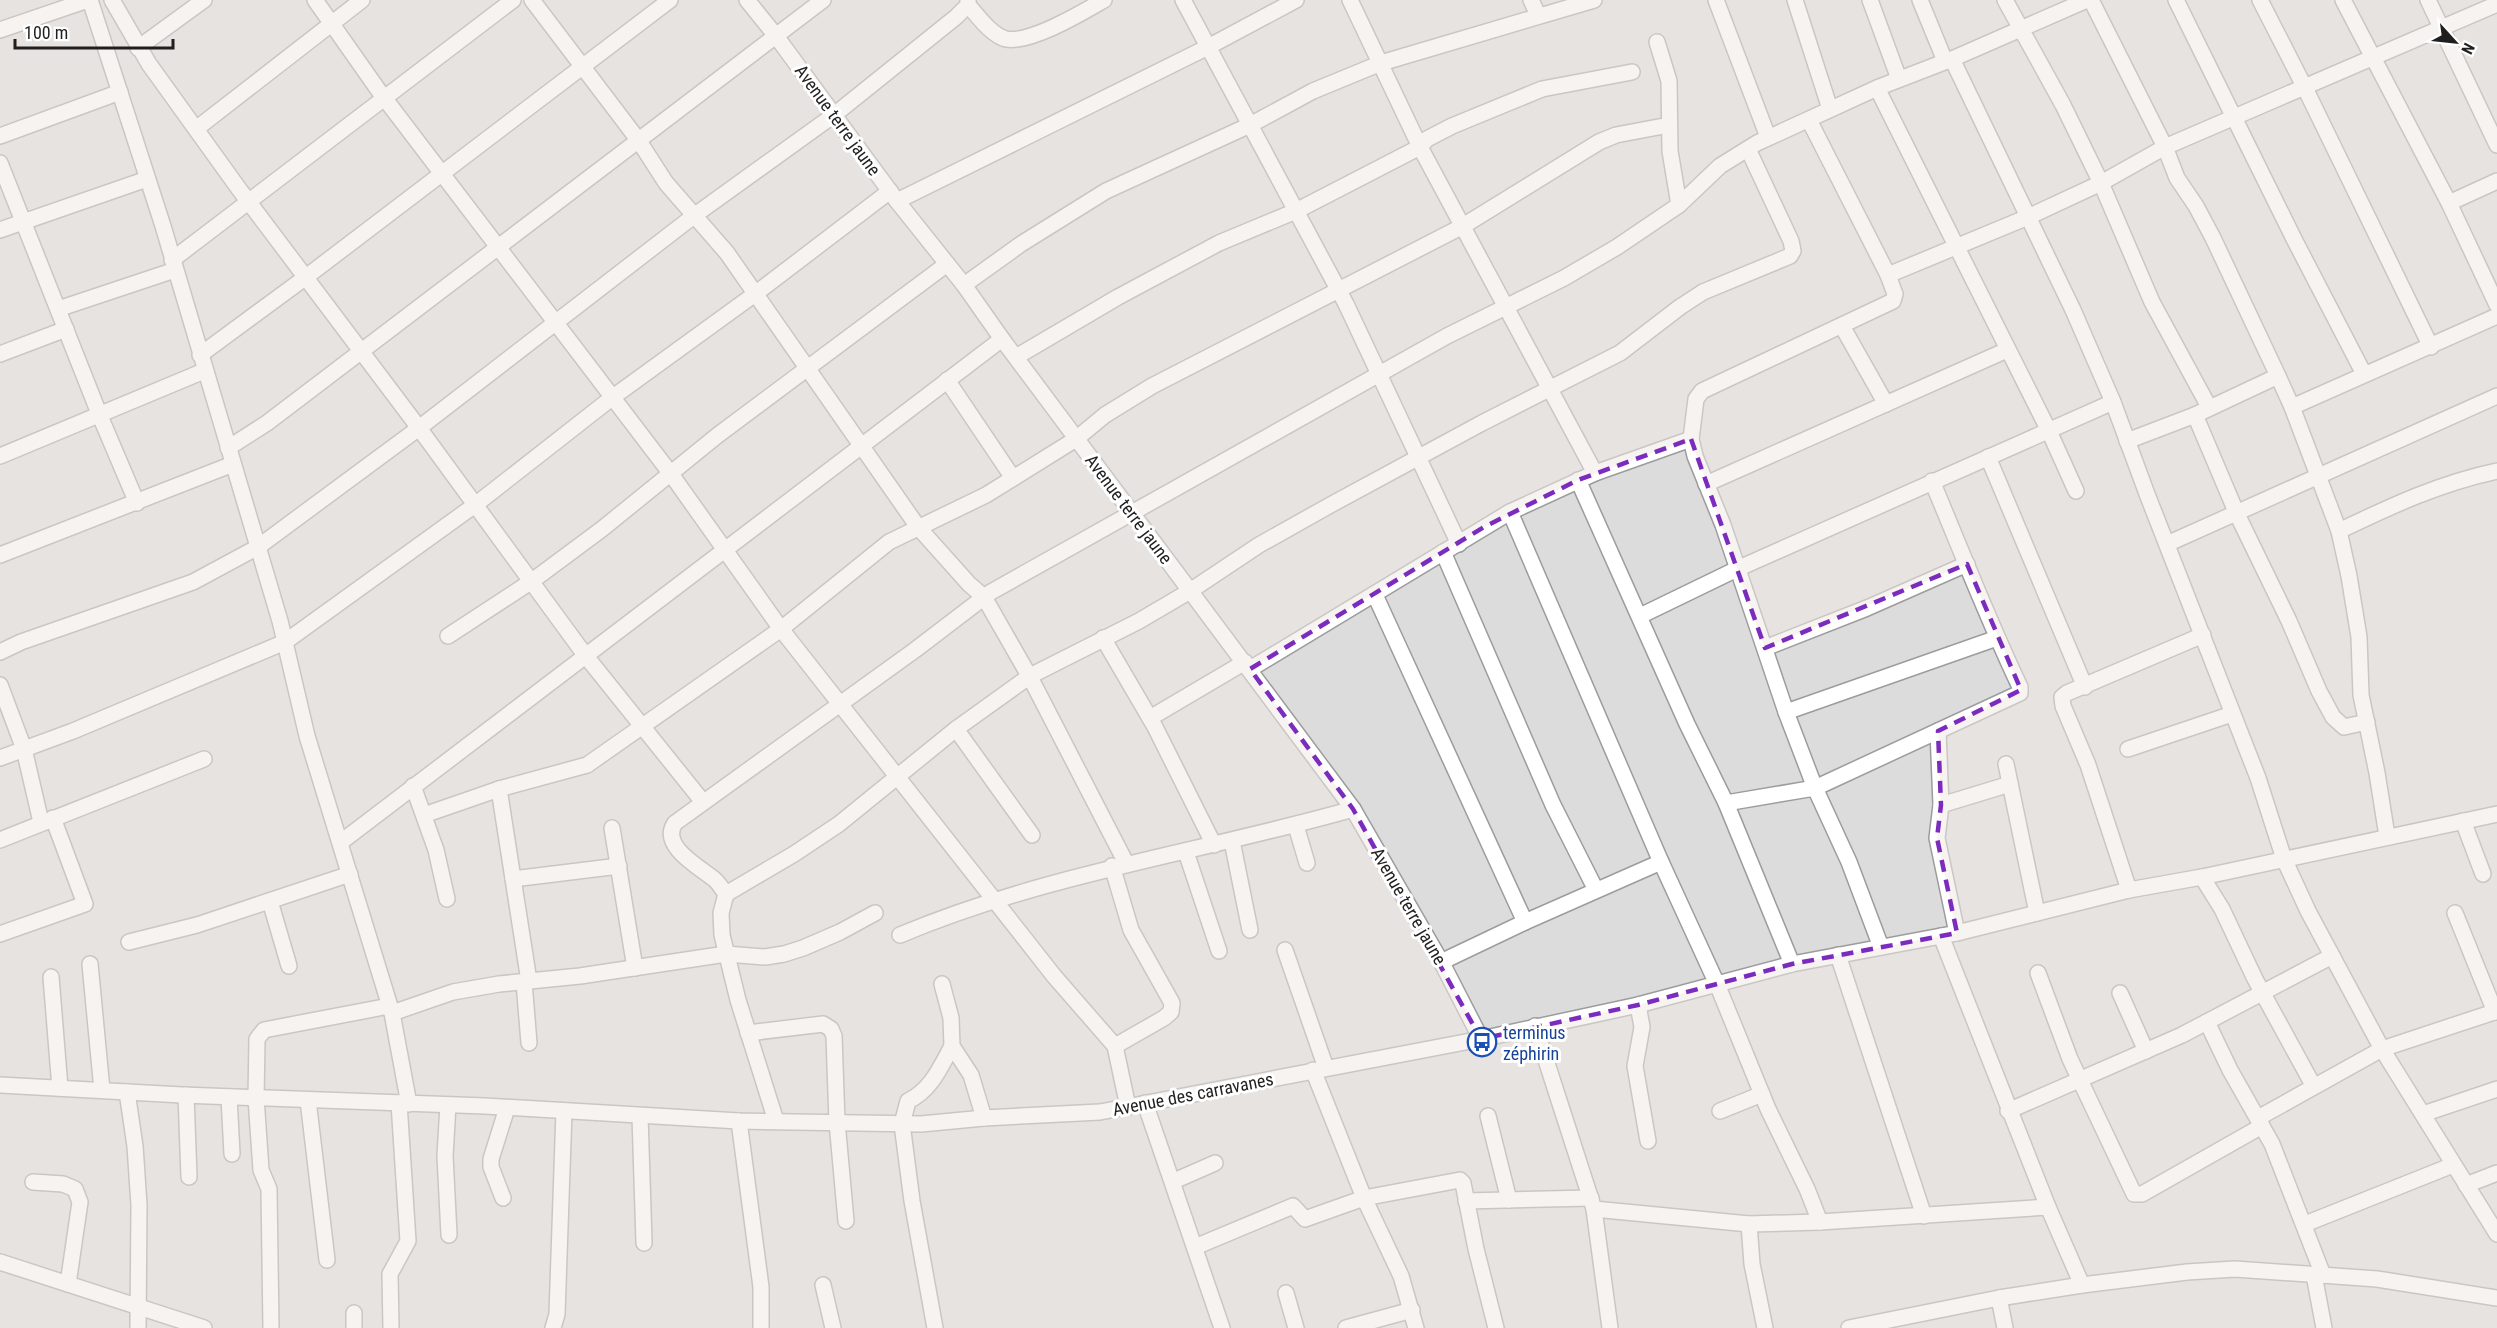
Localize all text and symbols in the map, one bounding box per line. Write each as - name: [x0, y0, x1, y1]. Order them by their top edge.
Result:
- scale bar: [15, 12, 172, 50]
- north arrow: [2425, 12, 2485, 72]
- text: 100 m: [24, 22, 68, 43]
- text: N: [2457, 40, 2479, 57]
- street label: Avenue terre jaune: [791, 61, 885, 179]
- street label: Avenue terre jaune: [1081, 450, 1177, 568]
- street label: Avenue terre jaune: [1367, 844, 1451, 968]
- place label: terminus zéphirin: [1503, 1022, 1566, 1064]
- bus stop icon: terminus zéphirin: [1466, 1026, 1498, 1058]
- street label: Avenue des carravanes: [1111, 1068, 1275, 1120]

